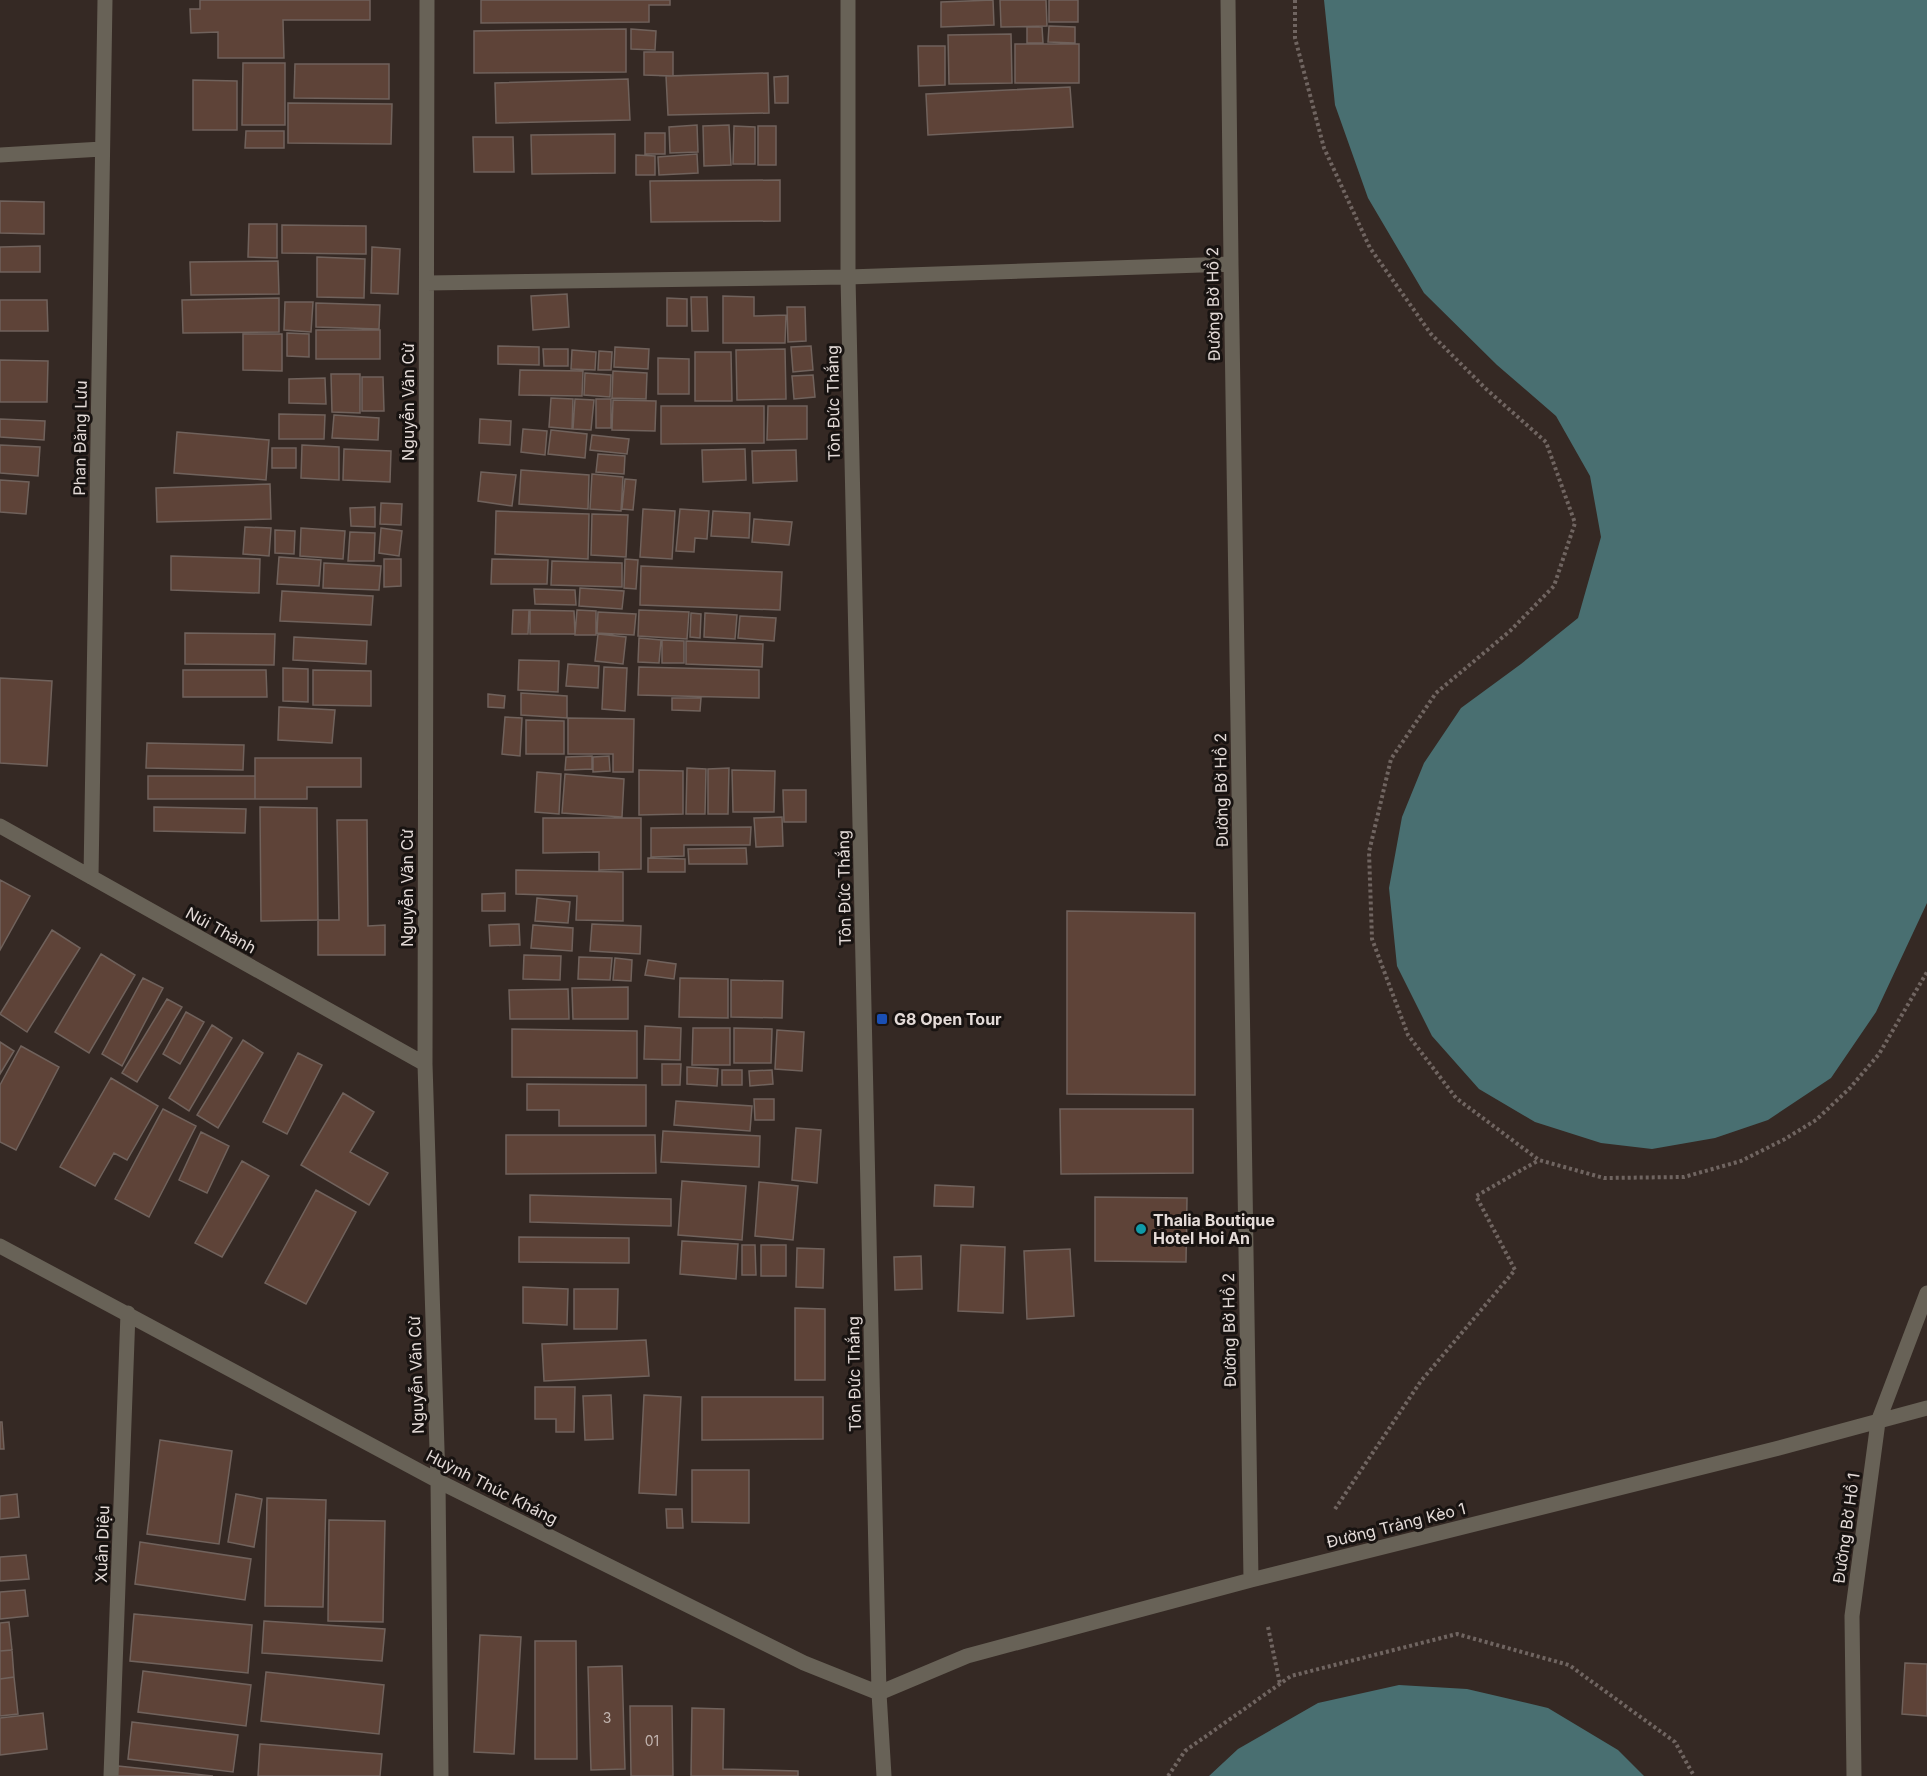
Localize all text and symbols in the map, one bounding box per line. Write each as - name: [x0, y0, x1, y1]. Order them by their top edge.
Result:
- street label: Đường Bờ Hồ 2: [1202, 247, 1224, 361]
- street label: Nguyễn Văn Cừ: [398, 343, 418, 461]
- street label: Tôn Đức Thắng: [822, 345, 844, 461]
- street label: Phan Đăng Lưu: [69, 380, 91, 496]
- street label: Đường Bờ Hồ 2: [1210, 733, 1232, 847]
- street label: Nguyễn Văn Cừ: [397, 829, 417, 947]
- street label: Tôn Đức Thắng: [833, 830, 855, 946]
- street label: Núi Thành: [182, 902, 260, 958]
- place label: G8 Open Tour: [894, 1009, 1002, 1029]
- marker: G8 Open Tour: [875, 1012, 889, 1026]
- place label: Thalia Boutique Hotel Hoi An: [1153, 1210, 1275, 1248]
- marker: Thalia Boutique Hotel Hoi An: [1134, 1222, 1148, 1236]
- street label: Đường Bờ Hồ 2: [1218, 1273, 1240, 1387]
- street label: Nguyễn Văn Cừ: [404, 1316, 428, 1434]
- street label: Tôn Đức Thắng: [843, 1316, 865, 1432]
- street label: Huỳnh Thúc Kháng: [423, 1445, 561, 1529]
- street label: Đường Bờ Hồ 1: [1828, 1472, 1864, 1584]
- street label: Đường Trảng Kèo 1: [1324, 1498, 1468, 1552]
- street label: Xuân Diệu: [91, 1505, 113, 1583]
- house number: 3: [603, 1709, 611, 1726]
- house number: 01: [645, 1732, 659, 1749]

